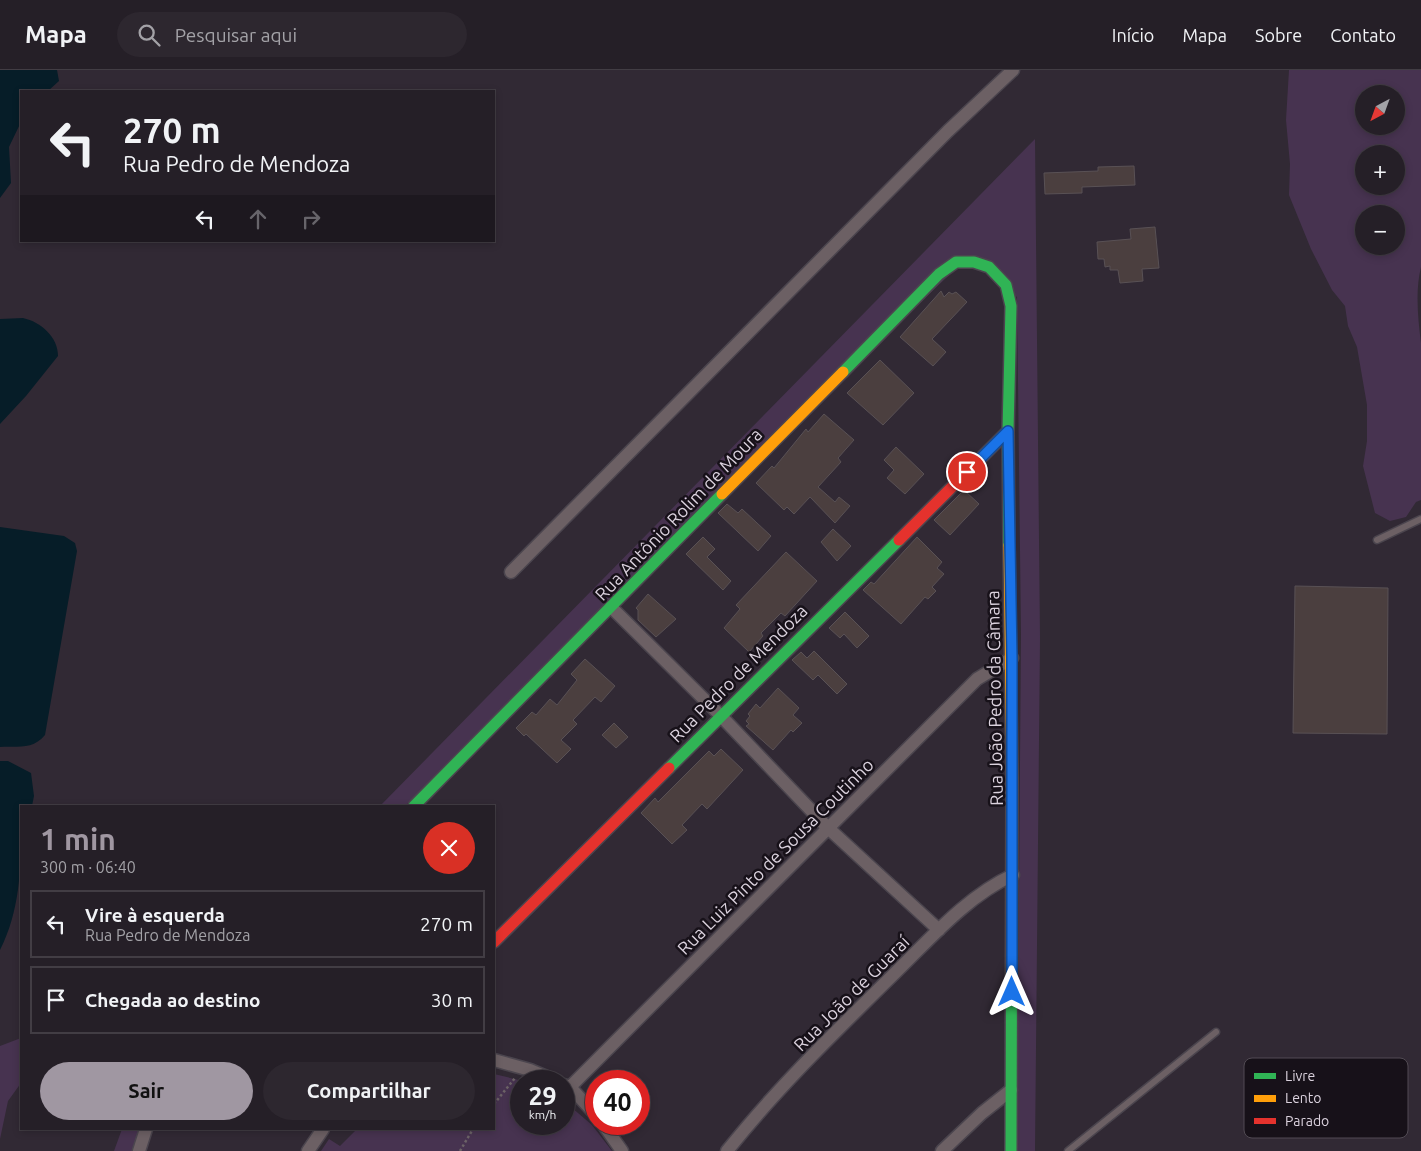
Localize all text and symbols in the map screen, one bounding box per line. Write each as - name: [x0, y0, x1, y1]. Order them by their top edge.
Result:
- search box: [117, 12, 467, 57]
- text: Mapa: [25, 21, 87, 48]
- icon: search: [135, 21, 163, 49]
- text: Pesquisar aqui: [175, 24, 297, 46]
- text: Início: [1112, 25, 1154, 45]
- text: Mapa: [1182, 25, 1227, 45]
- text: Sobre: [1255, 25, 1302, 45]
- text: Contato: [1330, 25, 1396, 45]
- north arrow: [1355, 85, 1405, 135]
- map controls: [1355, 85, 1405, 255]
- icon: left: [40, 110, 105, 175]
- text: 270 m: [123, 110, 221, 150]
- button: +: [1355, 145, 1405, 195]
- text: Rua Pedro de Mendoza: [123, 151, 350, 176]
- icon: left: [191, 205, 219, 233]
- icon: ahead: [244, 205, 272, 233]
- icon: right: [297, 205, 325, 233]
- button: −: [1355, 205, 1405, 255]
- street label: Rua Antônio Rolim de Moura: [590, 424, 766, 604]
- pin: [946, 451, 988, 493]
- icon: arrive: [953, 458, 981, 486]
- street label: Rua João Pedro da Câmara: [982, 590, 1006, 806]
- street label: Rua Pedro de Mendoza: [665, 600, 811, 746]
- street label: Rua Luiz Pinto de Sousa Coutinho: [673, 754, 877, 958]
- text: 1 min: [40, 822, 116, 856]
- button: close: [423, 822, 475, 874]
- text: 300 m · 06:40: [40, 858, 136, 876]
- text: Vire à esquerda: [85, 904, 225, 926]
- icon: left: [42, 910, 70, 938]
- text: 270 m: [420, 913, 473, 935]
- text: Rua Pedro de Mendoza: [85, 926, 250, 944]
- street label: Rua João de Guaraí: [789, 931, 913, 1055]
- position arrow: [985, 965, 1037, 1017]
- icon: arrive: [42, 986, 70, 1014]
- text: Chegada ao destino: [85, 989, 261, 1011]
- text: 30 m: [431, 989, 473, 1011]
- legend: [1244, 1058, 1408, 1138]
- button: Sair: [40, 1062, 253, 1120]
- button: Compartilhar: [263, 1062, 475, 1120]
- text: Livre: [1285, 1068, 1315, 1084]
- speed limit sign: 40: [585, 1070, 650, 1135]
- text: 29: [528, 1082, 557, 1110]
- text: Lento: [1285, 1090, 1322, 1106]
- text: km/h: [529, 1108, 556, 1121]
- text: Parado: [1285, 1113, 1329, 1129]

